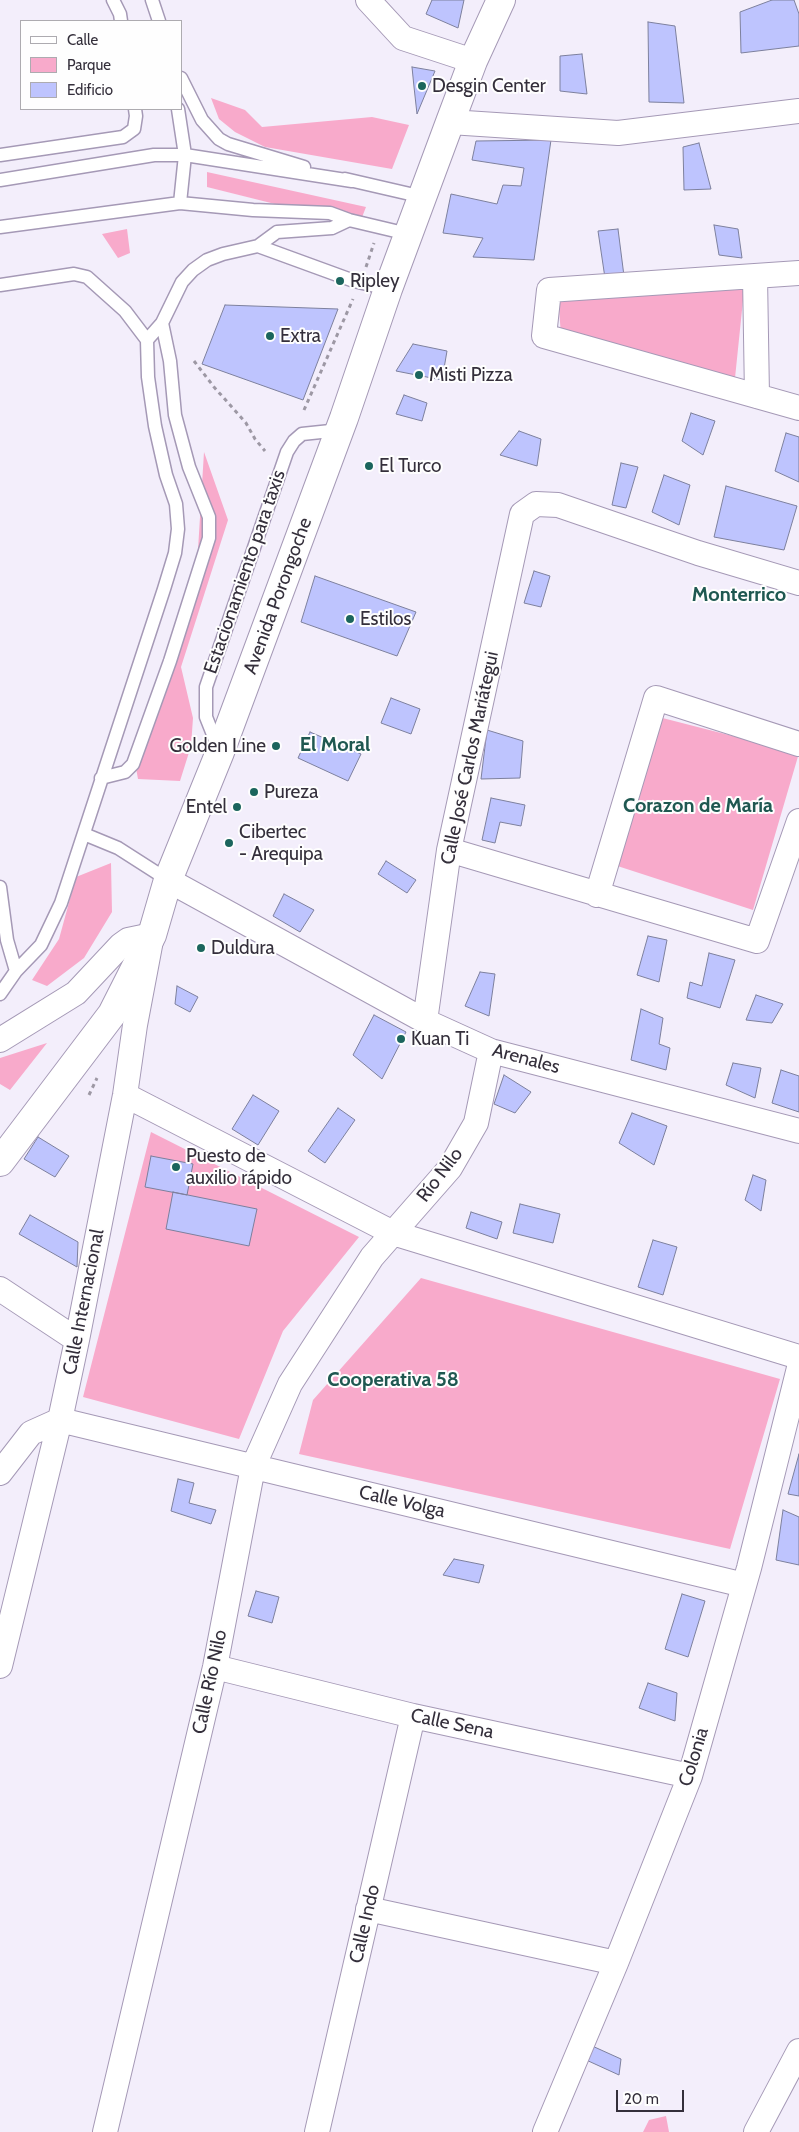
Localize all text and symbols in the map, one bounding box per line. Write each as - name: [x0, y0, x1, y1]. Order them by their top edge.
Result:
- legend: [20, 20, 182, 110]
- text: Calle: [67, 31, 98, 49]
- text: Parque: [67, 56, 111, 74]
- place label: Desgin Center: [432, 75, 546, 97]
- marker: Desgin Center: [416, 80, 428, 92]
- text: Edificio: [67, 81, 113, 99]
- place label: Ripley: [350, 270, 400, 292]
- marker: Ripley: [334, 275, 346, 287]
- place label: Extra: [280, 325, 321, 347]
- marker: Extra: [264, 330, 276, 342]
- place label: Misti Pizza: [429, 364, 513, 386]
- marker: Misti Pizza: [413, 369, 425, 381]
- place label: El Turco: [379, 455, 441, 477]
- marker: El Turco: [363, 460, 375, 472]
- street label: Estacionamiento para taxis: [199, 467, 291, 677]
- street label: Avenida Porongoche: [239, 515, 317, 677]
- district label: Monterrico: [692, 583, 786, 607]
- place label: Estilos: [360, 608, 411, 630]
- marker: Estilos: [344, 613, 356, 625]
- street label: Calle José Carlos Mariátegui: [436, 649, 504, 867]
- district label: El Moral: [300, 733, 370, 757]
- place label: Golden Line: [169, 735, 266, 757]
- marker: Golden Line: [270, 740, 282, 752]
- place label: Pureza: [264, 781, 318, 803]
- marker: Pureza: [248, 786, 260, 798]
- district label: Corazon de María: [623, 794, 773, 818]
- place label: Entel: [186, 796, 227, 818]
- marker: Entel: [231, 801, 243, 813]
- place label: Cibertec - Arequipa: [239, 821, 323, 865]
- marker: Cibertec - Arequipa: [223, 837, 235, 849]
- place label: Duldura: [211, 937, 275, 959]
- marker: Duldura: [195, 942, 207, 954]
- place label: Kuan Ti: [411, 1028, 469, 1050]
- marker: Kuan Ti: [395, 1033, 407, 1045]
- street label: Arenales: [490, 1039, 562, 1079]
- street label: Río Nilo: [412, 1143, 468, 1207]
- place label: Puesto de auxilio rápido: [186, 1145, 292, 1189]
- marker: Puesto de auxilio rápido: [170, 1161, 182, 1173]
- street label: Calle Internacional: [59, 1227, 109, 1377]
- district label: Cooperativa 58: [327, 1368, 459, 1392]
- street label: Calle Volga: [357, 1481, 447, 1523]
- street label: Calle Río Nilo: [188, 1628, 232, 1736]
- street label: Calle Sena: [408, 1704, 496, 1744]
- street label: Colonia: [674, 1725, 714, 1789]
- street label: Calle Indo: [345, 1882, 385, 1966]
- scale bar: [619, 2080, 686, 2112]
- text: 20 m: [624, 2090, 659, 2108]

